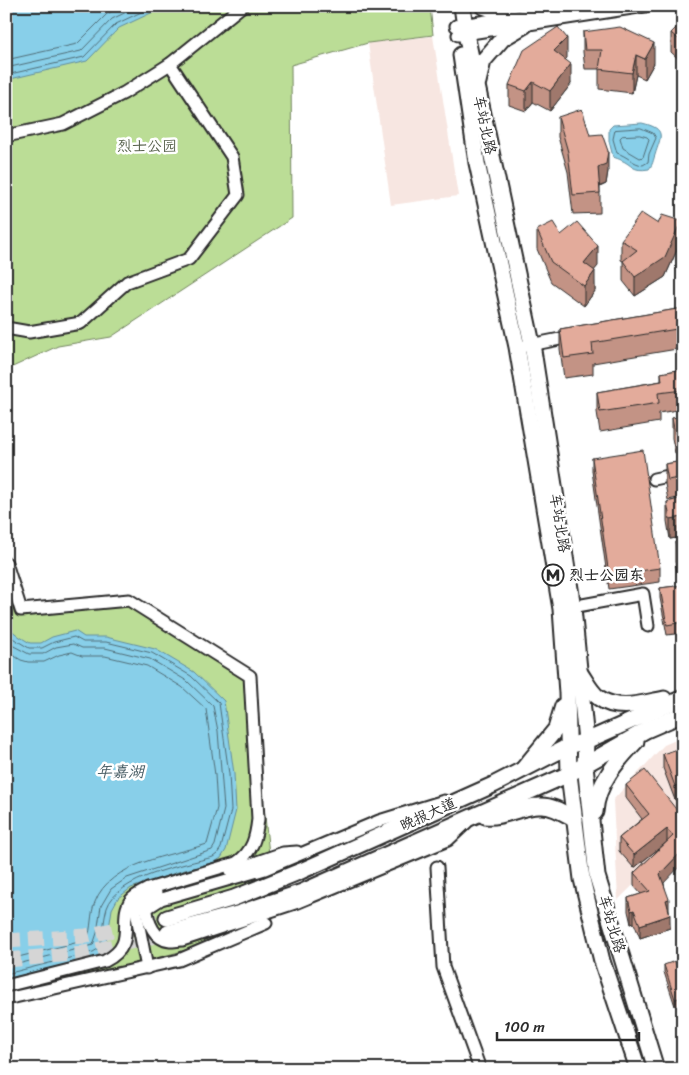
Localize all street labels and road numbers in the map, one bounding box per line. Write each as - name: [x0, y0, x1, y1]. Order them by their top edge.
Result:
- street label: 车站北路: [466, 93, 504, 157]
- street label: 车站北路: [542, 491, 578, 555]
- street label: 晚报大道: [395, 790, 461, 838]
- street label: 车站北路: [591, 892, 633, 956]

